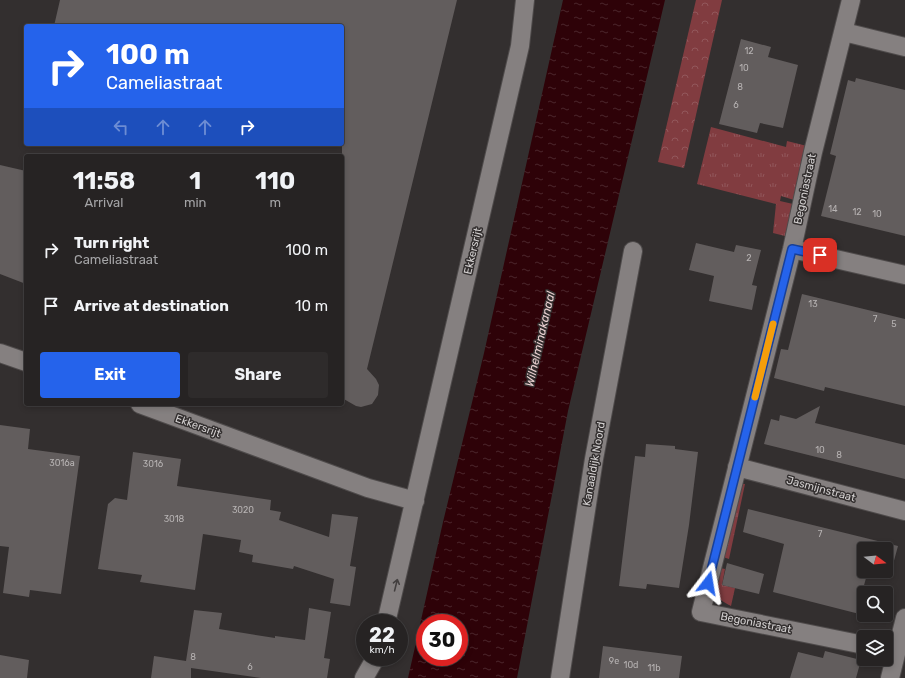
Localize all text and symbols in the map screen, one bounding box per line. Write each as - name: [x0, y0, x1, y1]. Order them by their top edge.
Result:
- text: 100 m: [106, 38, 190, 71]
- icon: right: [40, 40, 92, 92]
- house number: 12: [744, 46, 754, 56]
- house number: 10: [739, 63, 749, 73]
- text: Cameliastraat: [106, 72, 222, 94]
- house number: 8: [737, 82, 743, 92]
- house number: 6: [733, 100, 739, 110]
- icon: left: [110, 116, 132, 138]
- icon: ahead: [152, 116, 174, 138]
- icon: ahead: [194, 116, 216, 138]
- icon: right: [236, 116, 258, 138]
- street label: Begoniastraat: [791, 152, 819, 226]
- text: 11:58: [73, 167, 135, 195]
- text: 1: [189, 167, 201, 195]
- text: 110: [255, 167, 295, 195]
- text: Arrival: [84, 195, 123, 210]
- text: min: [184, 195, 207, 210]
- text: m: [269, 195, 281, 210]
- house number: 14: [828, 204, 838, 214]
- house number: 12: [852, 207, 862, 217]
- house number: 10: [872, 209, 882, 219]
- street label: Ekkersrijt: [461, 226, 485, 276]
- text: Turn right: [74, 234, 149, 252]
- pin: [803, 238, 837, 272]
- icon: right: [40, 239, 62, 261]
- text: 100 m: [286, 241, 328, 259]
- icon: arrive: [809, 244, 831, 266]
- text: Cameliastraat: [74, 252, 158, 267]
- house number: 2: [746, 253, 752, 263]
- water label: Wilhelminakanaal: [522, 289, 558, 388]
- icon: arrive: [40, 295, 62, 317]
- text: Arrive at destination: [74, 297, 229, 315]
- text: 10 m: [295, 297, 328, 315]
- house number: 13: [808, 299, 818, 309]
- house number: 7: [873, 314, 878, 324]
- house number: 5: [891, 319, 897, 329]
- button: Exit: [40, 352, 180, 398]
- button: Share: [188, 352, 328, 398]
- street label: Ekkersrijt: [173, 412, 223, 440]
- street label: Kanaaldijk Noord: [580, 421, 608, 507]
- house number: 10: [815, 445, 825, 455]
- house number: 8: [836, 450, 842, 460]
- house number: 3016a: [49, 458, 75, 468]
- house number: 3016: [143, 459, 164, 469]
- street label: Jasmijnstraat: [785, 474, 858, 505]
- house number: 3020: [232, 505, 254, 515]
- house number: 3018: [164, 514, 185, 524]
- house number: 7: [818, 529, 823, 539]
- north arrow: [857, 542, 893, 578]
- map controls: [857, 542, 893, 666]
- position arrow: [687, 562, 729, 604]
- one-way arrow: [393, 579, 400, 592]
- button: search: [857, 586, 893, 622]
- street label: Begoniastraat: [719, 610, 793, 636]
- speed limit sign: 30: [416, 614, 468, 666]
- text: 22: [369, 623, 395, 647]
- button: layers: [857, 630, 893, 666]
- text: km/h: [370, 644, 394, 656]
- house number: 8: [190, 652, 196, 662]
- house number: 9e: [609, 656, 619, 666]
- house number: 10d: [624, 660, 638, 670]
- house number: 6: [247, 662, 253, 672]
- house number: 11b: [647, 663, 661, 673]

